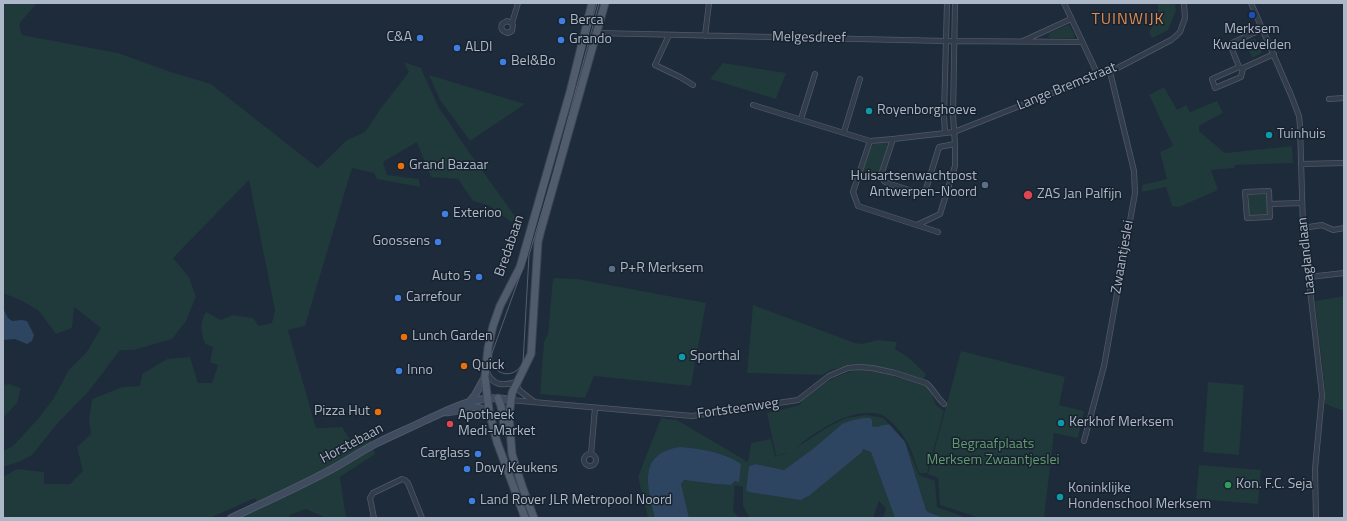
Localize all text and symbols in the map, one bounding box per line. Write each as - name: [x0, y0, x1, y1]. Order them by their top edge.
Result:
- district label: TUINWIJK: [1091, 10, 1165, 30]
- marker: Merksem Kwadevelden: [1247, 10, 1257, 20]
- place label: Berca: [570, 13, 604, 29]
- marker: Berca: [557, 16, 567, 26]
- place label: Merksem Kwadevelden: [1213, 22, 1291, 54]
- street label: Melgesdreef: [772, 29, 846, 47]
- place label: C&A: [386, 30, 412, 46]
- place label: Grando: [569, 32, 612, 48]
- marker: C&A: [415, 33, 425, 43]
- marker: Grando: [556, 35, 566, 45]
- place label: ALDI: [465, 40, 493, 56]
- marker: ALDI: [452, 43, 462, 53]
- place label: Bel&Bo: [511, 54, 556, 70]
- marker: Bel&Bo: [498, 57, 508, 67]
- street label: Lange Bremstraat: [1015, 59, 1119, 115]
- place label: Royenborghoeve: [877, 103, 976, 119]
- marker: Royenborghoeve: [864, 106, 874, 116]
- place label: Tuinhuis: [1277, 127, 1326, 143]
- marker: Tuinhuis: [1264, 130, 1274, 140]
- place label: Grand Bazaar: [409, 158, 488, 174]
- marker: Grand Bazaar: [396, 161, 406, 171]
- place label: Huisartsenwachtpost Antwerpen-Noord: [850, 169, 977, 202]
- marker: Huisartsenwachtpost Antwerpen-Noord: [980, 180, 990, 190]
- place label: ZAS Jan Palfijn: [1037, 187, 1122, 203]
- marker: ZAS Jan Palfijn: [1022, 189, 1034, 201]
- place label: Exterioo: [453, 206, 502, 222]
- marker: Exterioo: [440, 209, 450, 219]
- street label: Bredabaan: [492, 213, 528, 279]
- street label: Laaglandlaan: [1295, 216, 1319, 296]
- street label: Zwaantjeslei: [1108, 219, 1138, 295]
- place label: Goossens: [372, 234, 430, 250]
- marker: Goossens: [433, 237, 443, 247]
- place label: P+R Merksem: [620, 261, 703, 277]
- marker: P+R Merksem: [607, 264, 617, 274]
- place label: Auto 5: [432, 269, 471, 285]
- marker: Auto 5: [474, 272, 484, 282]
- place label: Carrefour: [406, 290, 461, 306]
- marker: Carrefour: [393, 293, 403, 303]
- place label: Lunch Garden: [412, 329, 493, 345]
- marker: Lunch Garden: [399, 332, 409, 342]
- place label: Sporthal: [690, 349, 740, 365]
- marker: Sporthal: [677, 352, 687, 362]
- place label: Quick: [472, 358, 505, 374]
- marker: Quick: [459, 361, 469, 371]
- place label: Inno: [407, 363, 433, 379]
- marker: Inno: [394, 366, 404, 376]
- street label: Fortsteenweg: [696, 395, 780, 423]
- place label: Pizza Hut: [314, 404, 370, 420]
- marker: Pizza Hut: [373, 407, 383, 417]
- place label: Apotheek Medi-Market: [458, 408, 535, 440]
- place label: Kerkhof Merksem: [1069, 415, 1174, 431]
- marker: Kerkhof Merksem: [1056, 418, 1066, 428]
- marker: Apotheek Medi-Market: [445, 419, 455, 429]
- street label: Horstebaan: [318, 420, 386, 468]
- park label: Begraafplaats Merksem Zwaantjeslei: [926, 437, 1060, 470]
- place label: Carglass: [420, 446, 470, 462]
- marker: Carglass: [473, 449, 483, 459]
- place label: Dovy Keukens: [475, 461, 558, 477]
- marker: Dovy Keukens: [462, 464, 472, 474]
- place label: Kon. F.C. Seja: [1236, 477, 1312, 493]
- marker: Kon. F.C. Seja: [1223, 480, 1233, 490]
- place label: Koninklijke Hondenschool Merksem: [1068, 481, 1211, 514]
- marker: Koninklijke Hondenschool Merksem: [1055, 492, 1065, 502]
- place label: Land Rover JLR Metropool Noord: [480, 493, 672, 509]
- marker: Land Rover JLR Metropool Noord: [467, 496, 477, 506]

